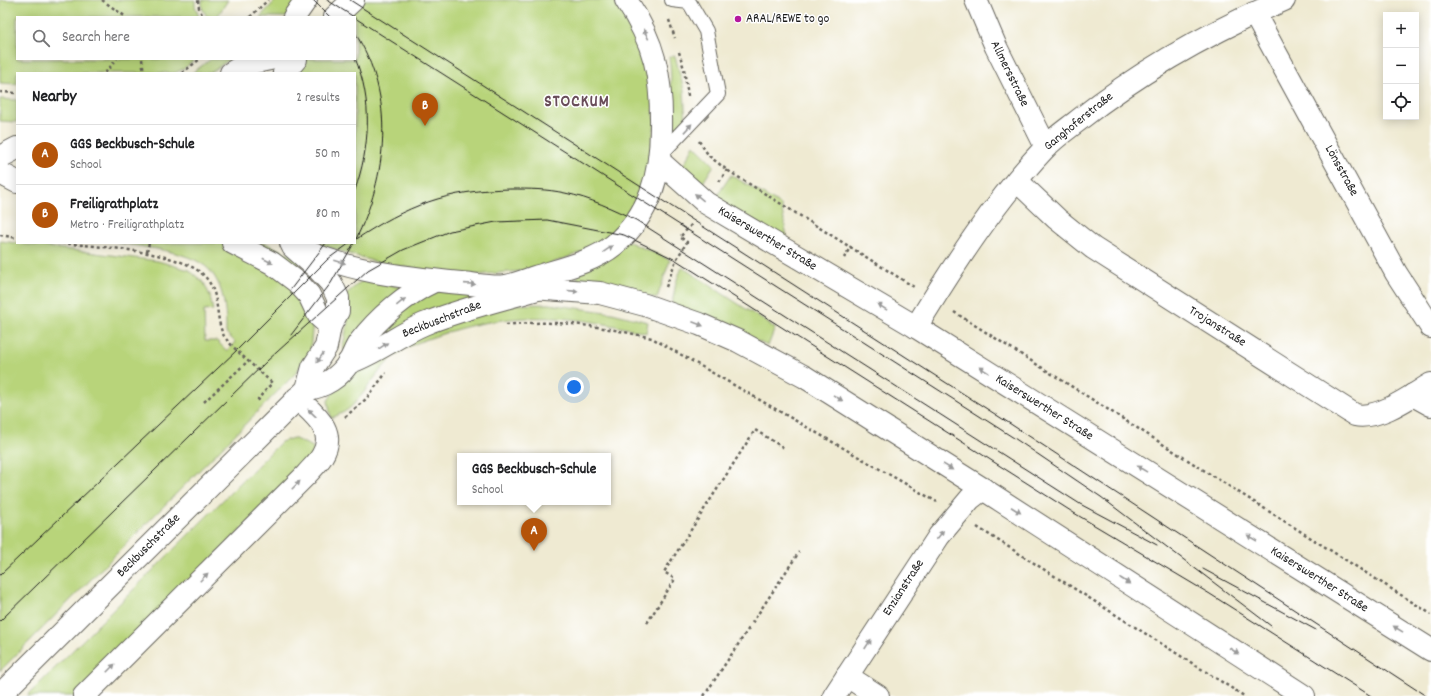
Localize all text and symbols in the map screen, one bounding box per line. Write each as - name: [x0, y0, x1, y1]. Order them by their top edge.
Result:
- place label: ARAL/REWE to go: [746, 10, 829, 29]
- map controls: [1383, 12, 1419, 120]
- button: +: [1383, 12, 1419, 48]
- marker: ARAL/REWE to go: [733, 14, 743, 24]
- search box: [16, 16, 356, 60]
- icon: search: [30, 27, 52, 49]
- text: Search here: [62, 27, 130, 49]
- one-way arrow: [643, 28, 649, 40]
- street label: Allmersstraße: [985, 38, 1033, 110]
- button: −: [1383, 48, 1419, 84]
- button: locate: [1383, 84, 1419, 120]
- text: Nearby: [32, 86, 76, 110]
- street label: Ganghoferstraße: [1040, 88, 1118, 156]
- text: 2 results: [296, 89, 340, 108]
- district label: STOCKUM: [544, 91, 610, 115]
- pin: B: [412, 93, 438, 126]
- one-way arrow: [683, 123, 692, 132]
- text: GGS Beckbusch-Schule: [70, 134, 195, 156]
- street label: Lönsstraße: [1319, 142, 1363, 200]
- text: A: [41, 145, 49, 164]
- text: 50 m: [315, 145, 340, 164]
- text: School: [70, 156, 102, 175]
- one-way arrow: [693, 193, 704, 201]
- text: Freiligrathplatz: [70, 194, 158, 216]
- street label: Kaiserswerther Straße: [714, 202, 820, 276]
- text: B: [42, 205, 48, 224]
- text: 80 m: [316, 205, 340, 224]
- text: Metro · Freiligrathplatz: [70, 216, 184, 235]
- one-way arrow: [603, 245, 613, 253]
- one-way arrow: [262, 258, 274, 264]
- one-way arrow: [334, 259, 346, 265]
- one-way arrow: [464, 280, 476, 287]
- one-way arrow: [567, 287, 579, 294]
- street label: Beckbuschstraße: [400, 296, 485, 344]
- one-way arrow: [395, 298, 406, 307]
- street label: Trojanstraße: [1185, 302, 1250, 352]
- one-way arrow: [876, 304, 888, 311]
- one-way arrow: [692, 321, 704, 327]
- one-way arrow: [377, 342, 389, 349]
- one-way arrow: [316, 352, 324, 363]
- one-way arrow: [978, 367, 990, 374]
- street label: Kaiserswerther Straße: [991, 370, 1097, 446]
- your location: [564, 377, 584, 397]
- one-way arrow: [833, 394, 843, 402]
- one-way arrow: [307, 408, 317, 418]
- popup: [457, 453, 611, 505]
- text: GGS Beckbusch-Schule: [472, 459, 596, 481]
- one-way arrow: [942, 463, 954, 470]
- one-way arrow: [1137, 465, 1147, 473]
- one-way arrow: [291, 480, 301, 490]
- text: School: [472, 481, 503, 500]
- one-way arrow: [1011, 506, 1021, 514]
- street label: Beckbuschstraße: [113, 510, 185, 582]
- pin: A: [521, 518, 547, 551]
- one-way arrow: [935, 530, 944, 541]
- one-way arrow: [1247, 534, 1257, 542]
- street label: Kaiserswerther Straße: [1266, 542, 1372, 618]
- street label: Enzianstraße: [878, 556, 930, 620]
- one-way arrow: [199, 572, 208, 582]
- one-way arrow: [1119, 577, 1131, 584]
- one-way arrow: [1392, 626, 1404, 633]
- one-way arrow: [864, 639, 872, 649]
- one-way arrow: [1229, 647, 1240, 655]
- one-way arrow: [106, 664, 116, 673]

